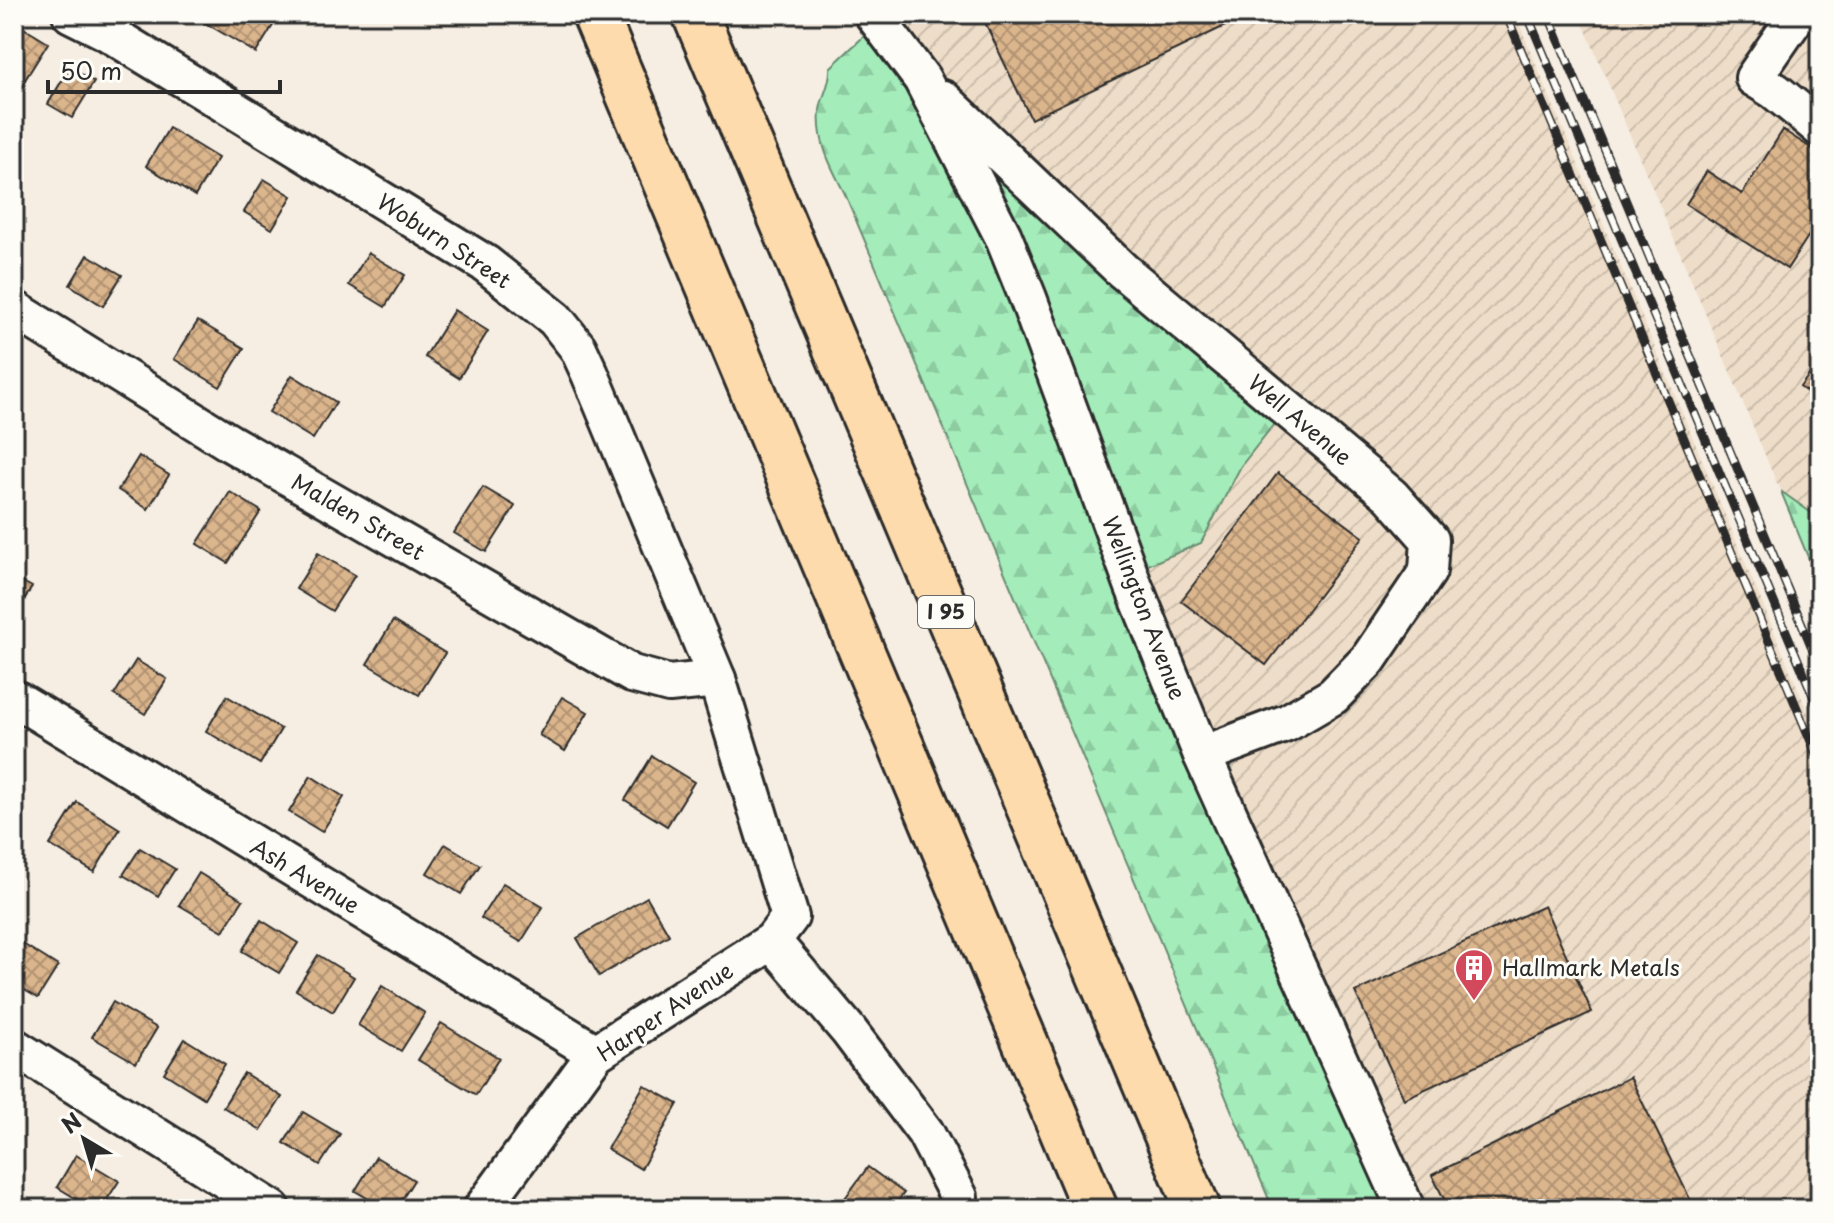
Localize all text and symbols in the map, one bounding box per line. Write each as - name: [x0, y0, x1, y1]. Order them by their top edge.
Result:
- scale bar: [48, 44, 280, 94]
- text: 50 m: [60, 52, 122, 88]
- street label: Woburn Street: [371, 184, 518, 295]
- street label: Well Avenue: [1242, 366, 1360, 472]
- street label: Malden Street: [286, 464, 432, 567]
- street label: Wellington Avenue: [1095, 511, 1196, 704]
- road number: I 95: [918, 596, 974, 628]
- street label: Ash Avenue: [245, 829, 367, 920]
- building icon: Hallmark Metals: [1453, 947, 1495, 1002]
- place label: Hallmark Metals: [1502, 950, 1680, 983]
- street label: Harper Avenue: [589, 953, 739, 1069]
- north arrow: [44, 1099, 124, 1179]
- text: N: [54, 1104, 88, 1140]

